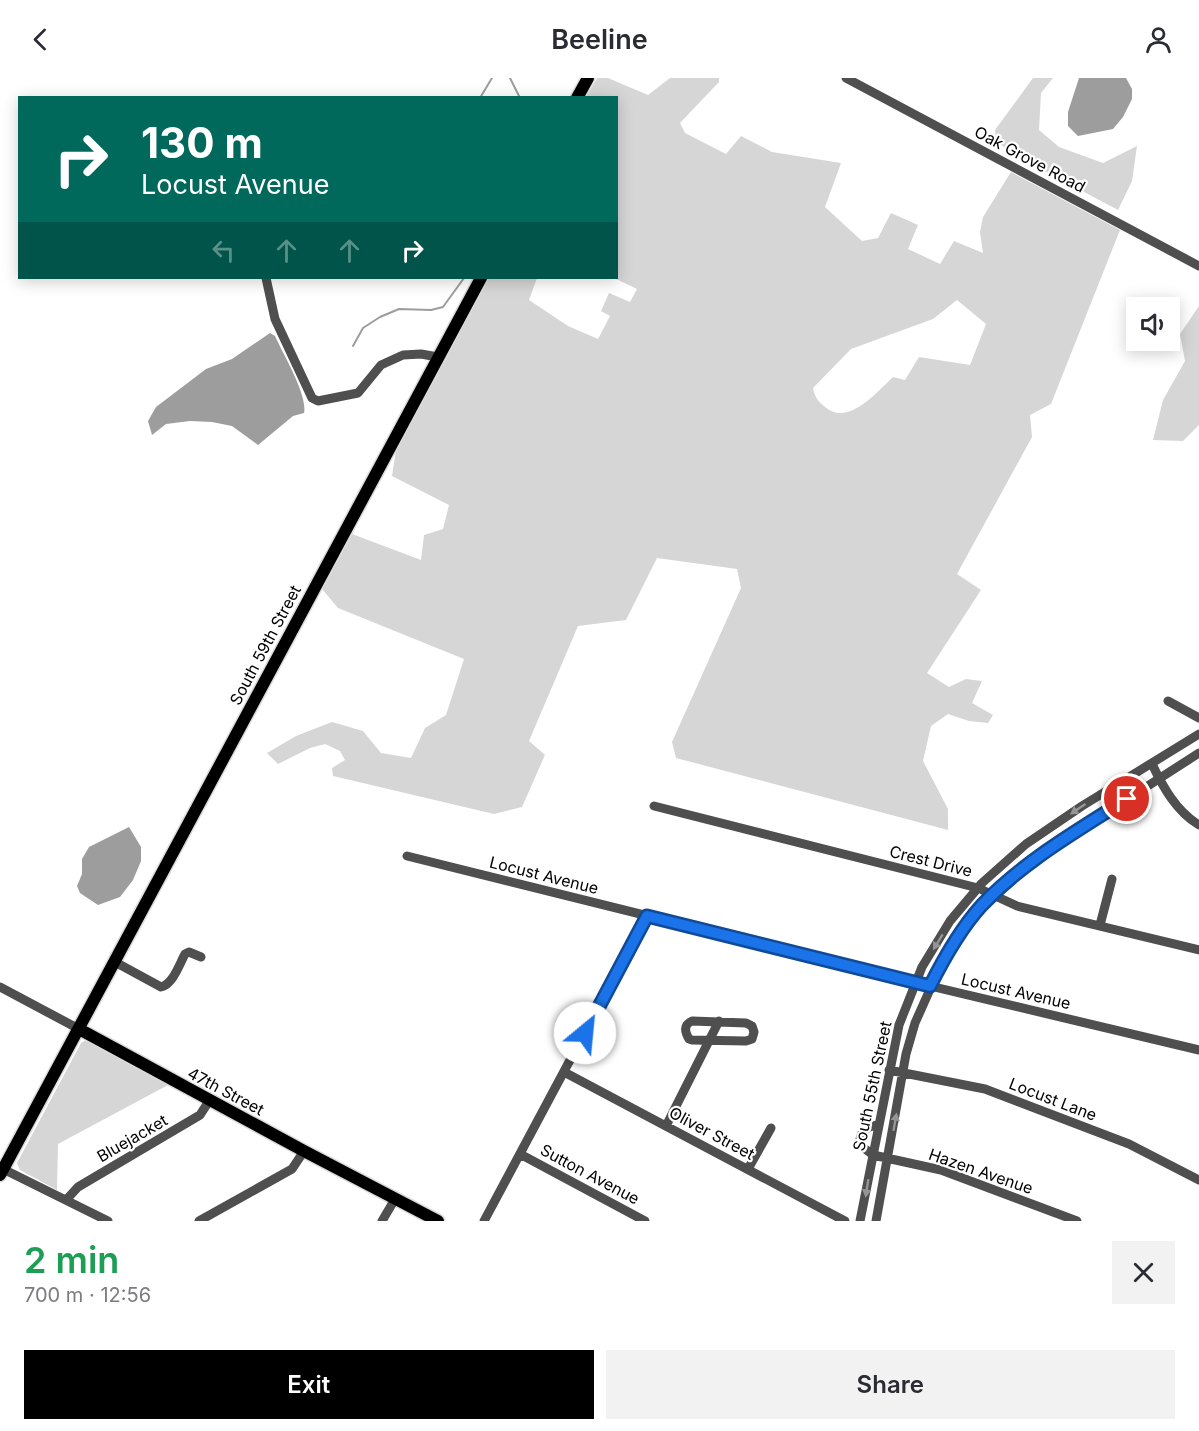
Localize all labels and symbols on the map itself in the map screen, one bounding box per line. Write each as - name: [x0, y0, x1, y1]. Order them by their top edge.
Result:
- street label: Oak Grove Road: [971, 121, 1089, 197]
- street label: South 59th Street: [225, 582, 305, 708]
- pin: [1101, 773, 1152, 824]
- one-way arrow: [1070, 804, 1086, 815]
- street label: Crest Drive: [888, 841, 974, 881]
- street label: Locust Avenue: [487, 852, 601, 898]
- one-way arrow: [932, 934, 943, 950]
- street label: Locust Avenue: [959, 969, 1073, 1013]
- position arrow: [553, 1001, 617, 1065]
- street label: South 55th Street: [848, 1019, 896, 1153]
- street label: 47th Street: [184, 1063, 268, 1119]
- street label: Locust Lane: [1006, 1073, 1100, 1125]
- street label: Oliver Street: [666, 1102, 758, 1164]
- street label: Bluejacket: [93, 1110, 171, 1166]
- one-way arrow: [890, 1113, 899, 1132]
- street label: Sutton Avenue: [537, 1139, 643, 1209]
- street label: Hazen Avenue: [926, 1144, 1036, 1198]
- one-way arrow: [863, 1178, 872, 1197]

